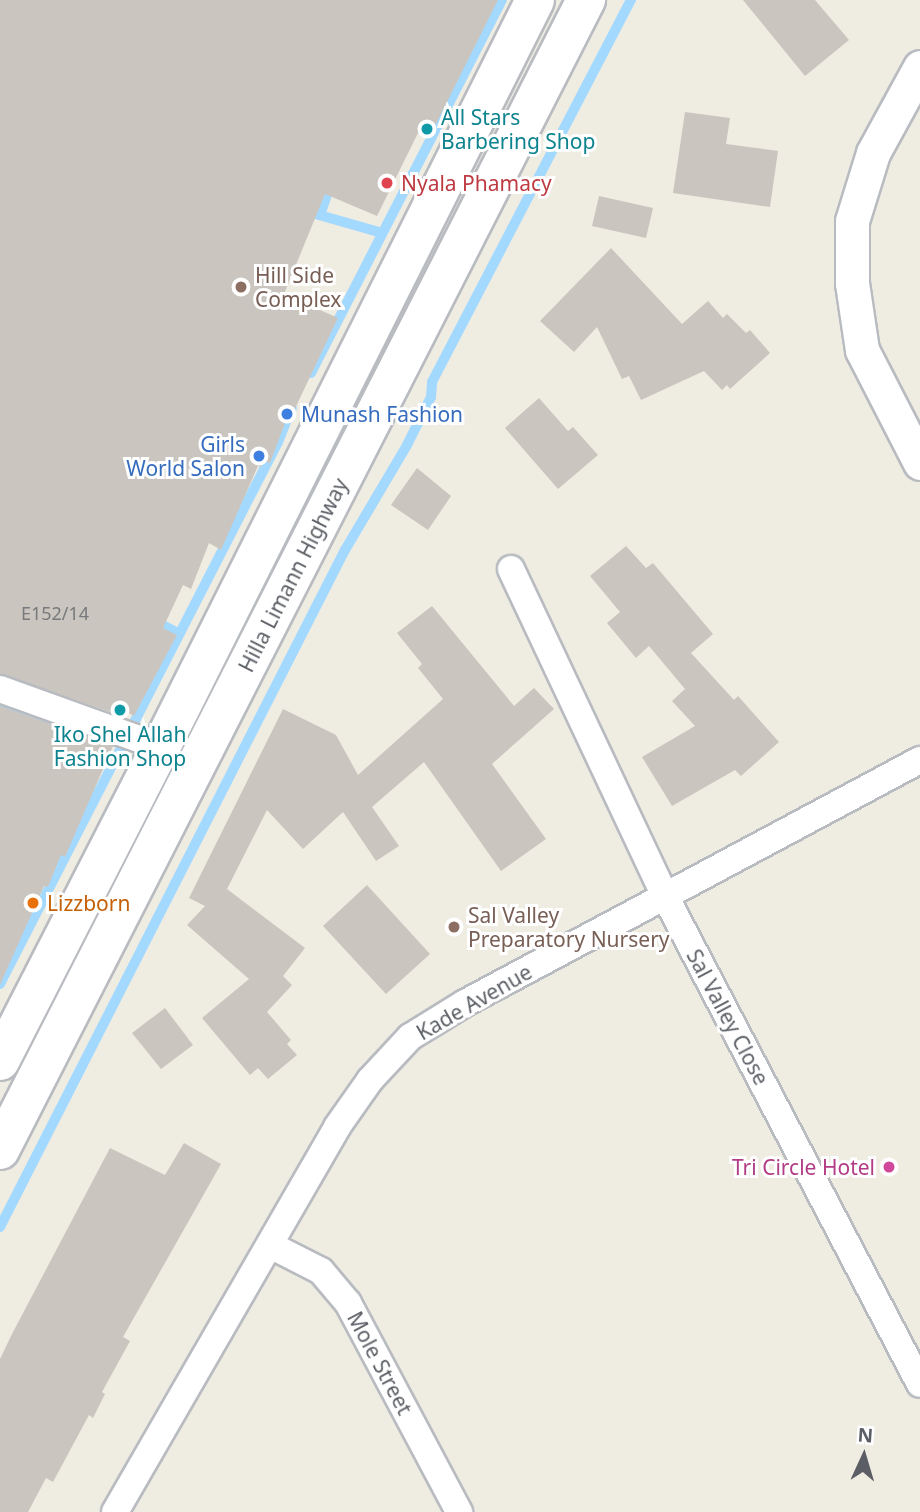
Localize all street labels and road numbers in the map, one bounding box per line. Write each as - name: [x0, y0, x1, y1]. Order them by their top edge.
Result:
- street label: Hilla Limann Highway: [233, 474, 353, 676]
- street label: Sal Valley Close: [682, 945, 774, 1089]
- street label: Kade Avenue: [412, 959, 536, 1045]
- street label: Mole Street: [342, 1307, 418, 1419]

